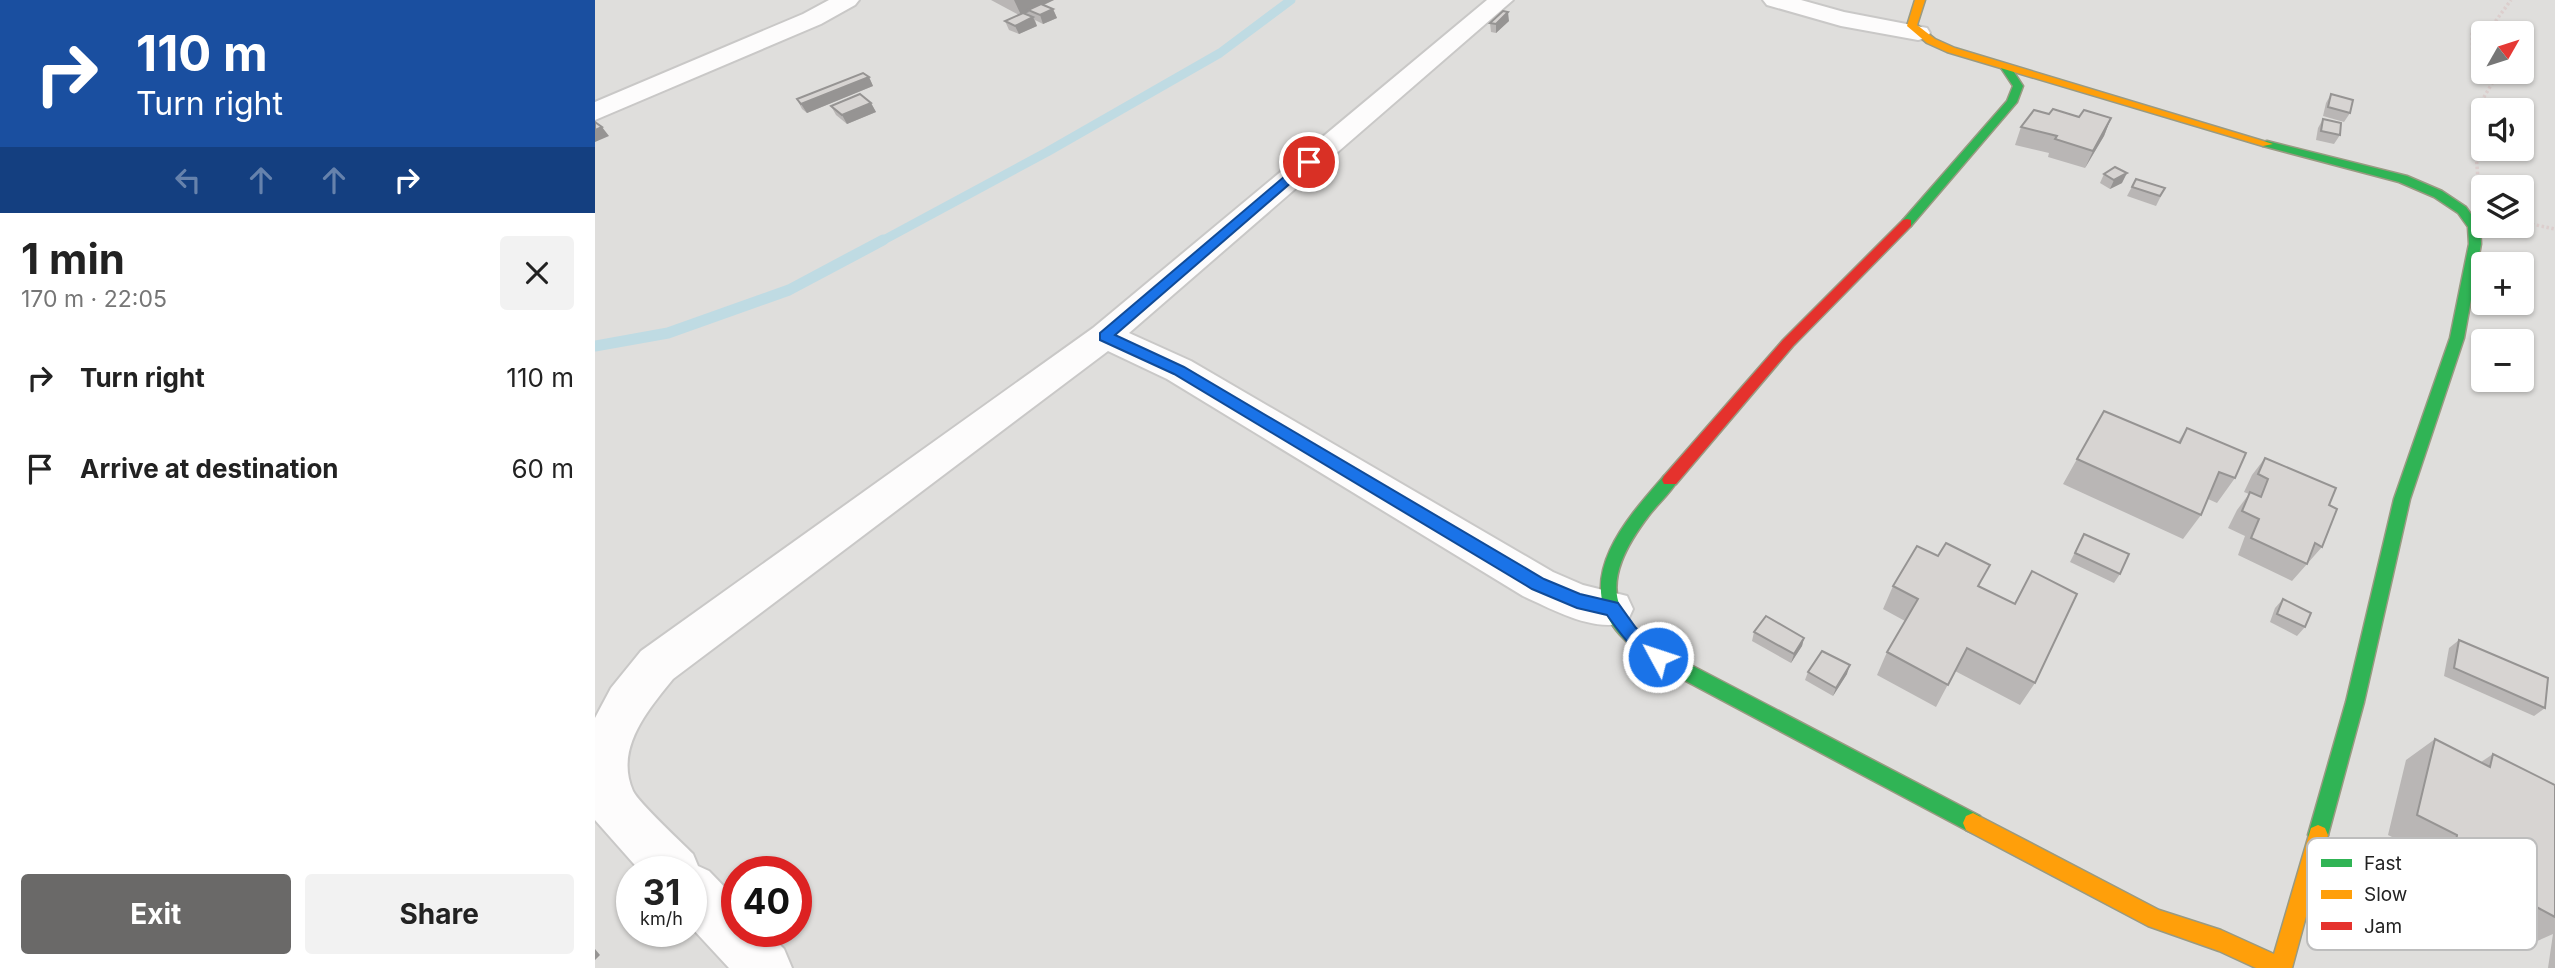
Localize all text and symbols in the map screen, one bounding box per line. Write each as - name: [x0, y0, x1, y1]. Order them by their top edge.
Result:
- north arrow: [2471, 21, 2534, 84]
- map controls: [2471, 21, 2534, 392]
- text: 110 m: [136, 24, 268, 83]
- icon: right: [21, 28, 112, 119]
- text: Turn right: [136, 84, 283, 123]
- button: sound: [2471, 98, 2534, 161]
- pin: [1279, 132, 1339, 192]
- icon: arrive: [1290, 143, 1328, 181]
- icon: left: [169, 161, 207, 199]
- icon: ahead: [242, 161, 280, 199]
- icon: ahead: [315, 161, 353, 199]
- icon: right: [388, 161, 426, 199]
- button: layers: [2471, 175, 2534, 238]
- text: 1 min: [21, 233, 125, 284]
- button: close: [500, 236, 574, 310]
- button: +: [2471, 252, 2534, 315]
- text: 170 m · 22:05: [21, 285, 167, 313]
- button: −: [2471, 329, 2534, 392]
- icon: right: [21, 359, 59, 397]
- text: Turn right: [80, 362, 205, 393]
- text: 110 m: [506, 362, 574, 393]
- icon: arrive: [21, 450, 59, 488]
- text: Arrive at destination: [80, 453, 339, 484]
- text: 60 m: [511, 453, 574, 484]
- position arrow: [1621, 620, 1695, 694]
- legend: [2307, 838, 2537, 950]
- text: Fast: [2364, 852, 2402, 875]
- speed limit sign: 40: [721, 856, 812, 947]
- text: 31: [643, 871, 680, 913]
- button: Exit: [21, 874, 291, 954]
- button: Share: [305, 874, 574, 954]
- text: Slow: [2364, 883, 2407, 906]
- text: km/h: [640, 908, 683, 929]
- text: Jam: [2364, 915, 2402, 938]

